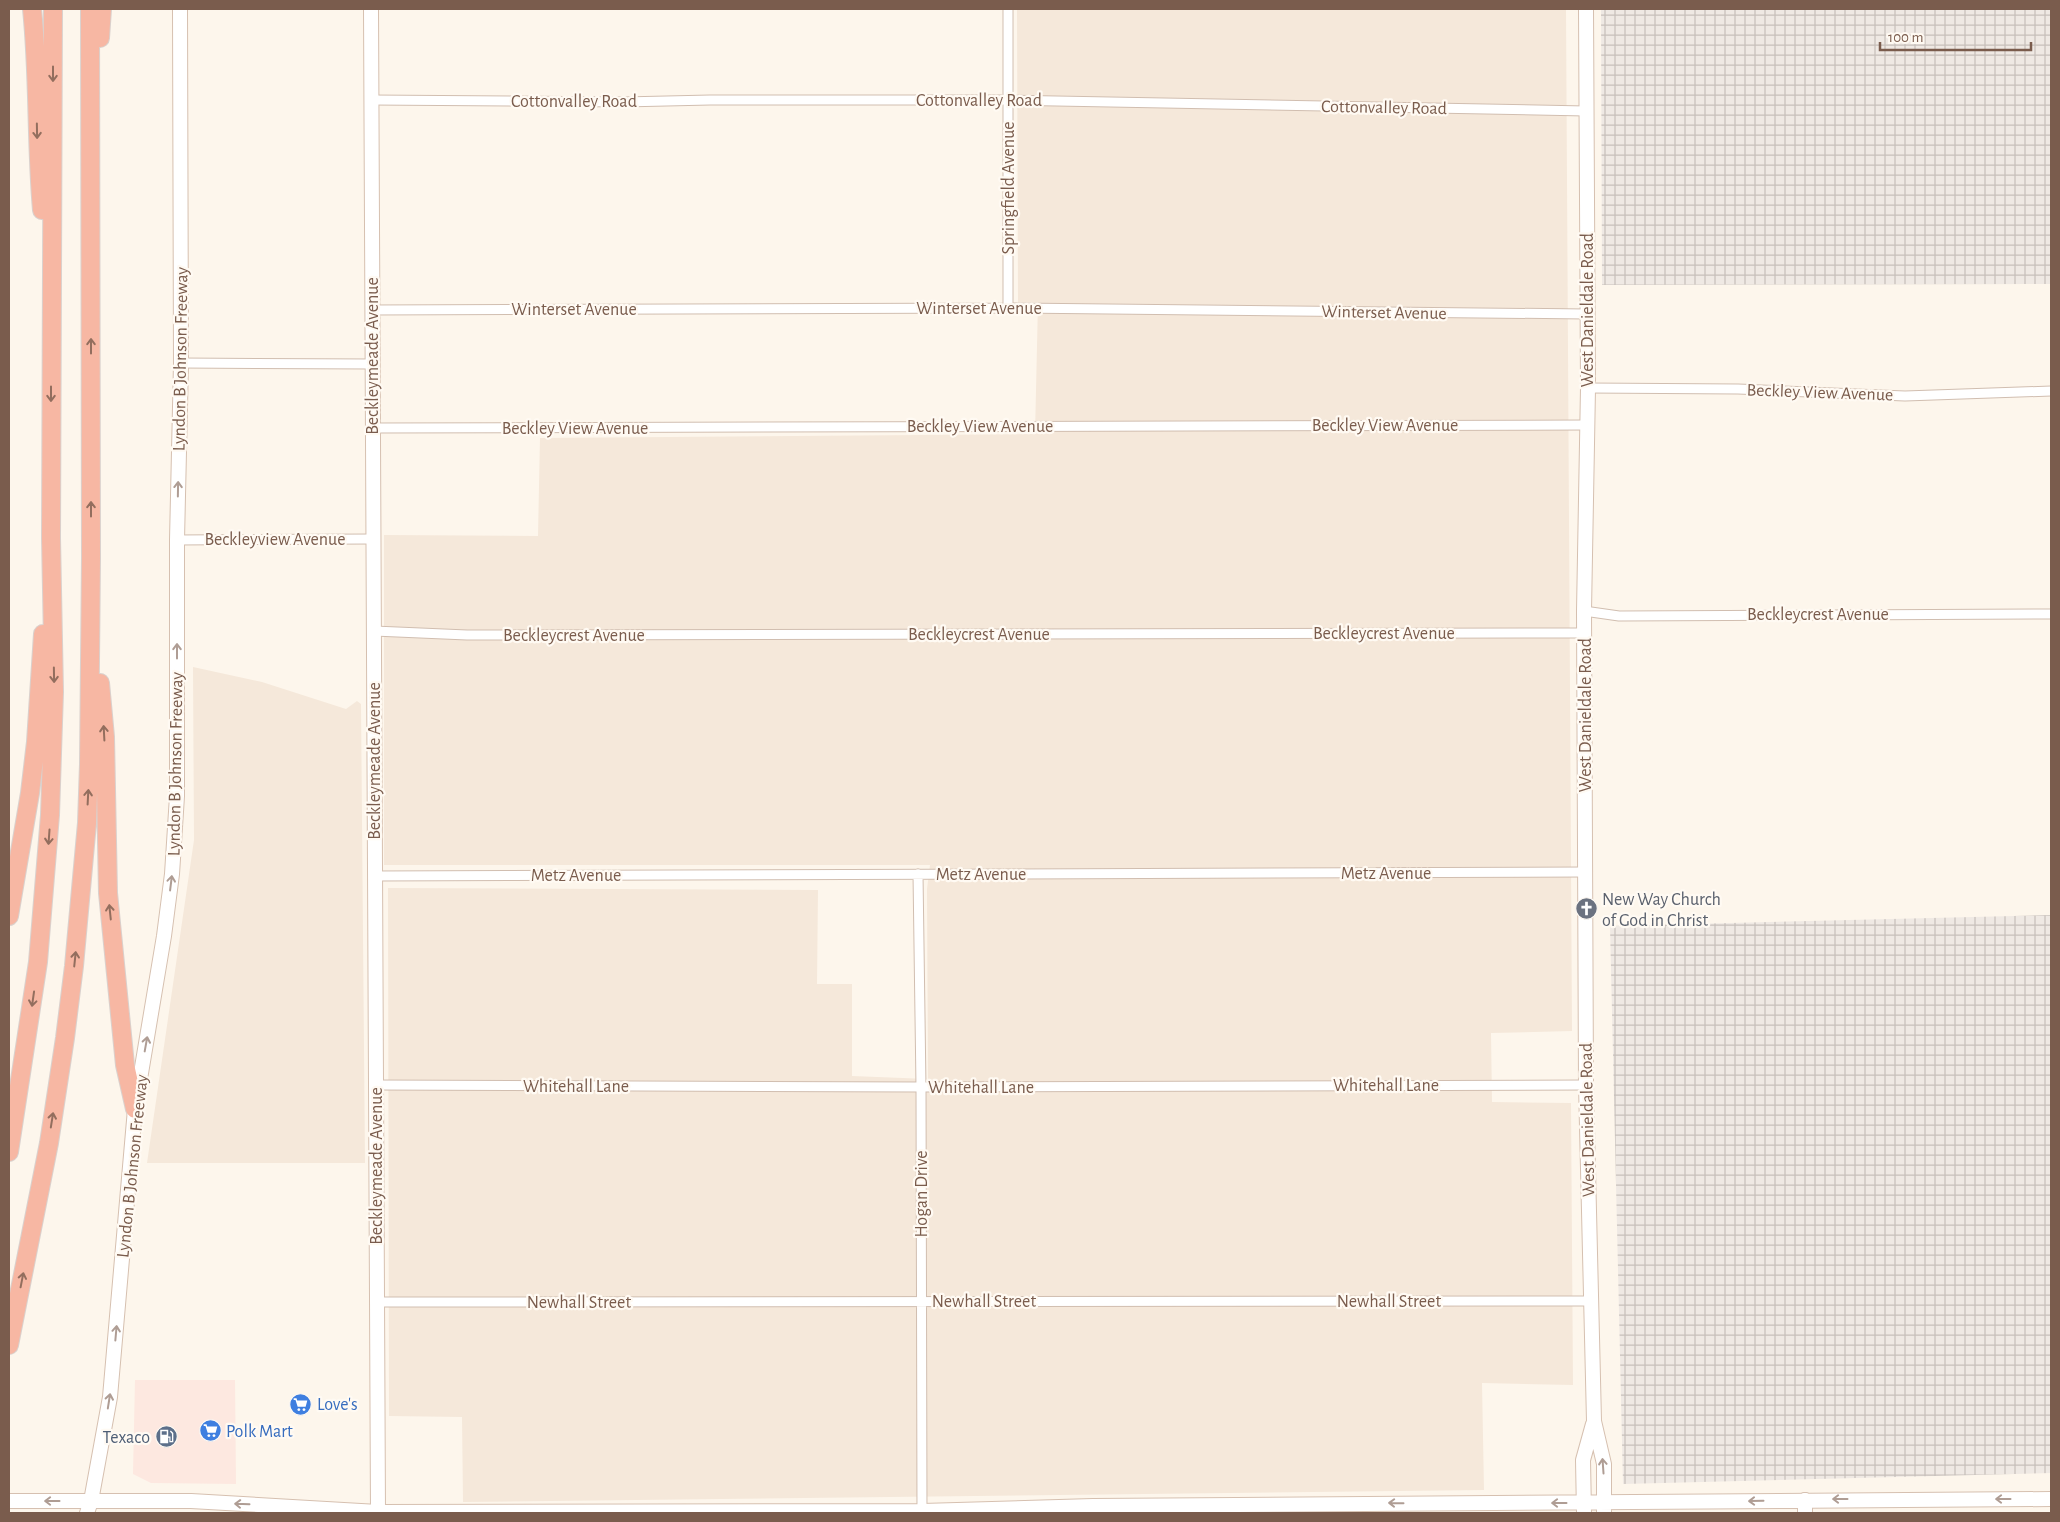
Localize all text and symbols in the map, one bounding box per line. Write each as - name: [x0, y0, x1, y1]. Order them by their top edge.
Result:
- scale bar: [1880, 20, 2031, 52]
- text: 100 m: [1888, 30, 1923, 45]
- one-way arrow: [48, 66, 58, 82]
- street label: Cottonvalley Road: [916, 92, 1042, 110]
- street label: Cottonvalley Road: [511, 93, 637, 111]
- street label: Cottonvalley Road: [1321, 98, 1447, 118]
- street label: Springfield Avenue: [1000, 121, 1018, 255]
- one-way arrow: [32, 122, 42, 139]
- street label: West Danieldale Road: [1579, 233, 1597, 387]
- street label: Lyndon B Johnson Freeway: [170, 266, 192, 451]
- street label: Beckleymeade Avenue: [364, 277, 382, 435]
- street label: Winterset Avenue: [916, 300, 1042, 318]
- street label: Winterset Avenue: [511, 301, 637, 319]
- street label: Winterset Avenue: [1321, 303, 1447, 323]
- one-way arrow: [86, 339, 96, 355]
- street label: Beckley View Avenue: [1746, 381, 1894, 405]
- one-way arrow: [46, 385, 56, 401]
- street label: Beckley View Avenue: [1312, 417, 1458, 435]
- street label: Beckley View Avenue: [907, 418, 1053, 436]
- street label: Beckley View Avenue: [502, 420, 648, 438]
- one-way arrow: [174, 481, 183, 497]
- one-way arrow: [86, 501, 96, 518]
- street label: Beckleyview Avenue: [204, 531, 346, 549]
- street label: Beckleycrest Avenue: [1747, 606, 1889, 624]
- street label: Beckleycrest Avenue: [1313, 625, 1455, 643]
- street label: Beckleycrest Avenue: [908, 626, 1050, 644]
- street label: Beckleycrest Avenue: [503, 627, 645, 645]
- street label: West Danieldale Road: [1577, 638, 1595, 792]
- one-way arrow: [172, 643, 182, 660]
- one-way arrow: [49, 666, 58, 682]
- street label: Lyndon B Johnson Freeway: [165, 671, 187, 856]
- street label: Beckleymeade Avenue: [366, 682, 384, 840]
- one-way arrow: [100, 725, 109, 741]
- one-way arrow: [83, 789, 93, 806]
- one-way arrow: [44, 829, 53, 845]
- street label: Metz Avenue: [1341, 865, 1431, 883]
- street label: Metz Avenue: [936, 866, 1026, 884]
- street label: Metz Avenue: [531, 867, 621, 885]
- one-way arrow: [166, 876, 176, 892]
- place label: New Way Church of God in Christ: [1602, 891, 1721, 930]
- church icon: New Way Church of God in Christ: [1574, 897, 1598, 921]
- one-way arrow: [105, 904, 115, 920]
- one-way arrow: [70, 951, 80, 967]
- one-way arrow: [28, 990, 38, 1006]
- one-way arrow: [142, 1036, 152, 1052]
- street label: West Danieldale Road: [1578, 1043, 1598, 1197]
- street label: Lyndon B Johnson Freeway: [114, 1073, 152, 1259]
- street label: Whitehall Lane: [1333, 1077, 1439, 1095]
- street label: Whitehall Lane: [523, 1078, 629, 1096]
- street label: Whitehall Lane: [928, 1079, 1034, 1097]
- street label: Beckleymeade Avenue: [368, 1087, 386, 1245]
- one-way arrow: [48, 1112, 58, 1128]
- street label: Hogan Drive: [913, 1150, 931, 1238]
- one-way arrow: [17, 1272, 27, 1288]
- street label: Newhall Street: [932, 1293, 1036, 1311]
- street label: Newhall Street: [1337, 1293, 1441, 1311]
- street label: Newhall Street: [527, 1294, 631, 1312]
- one-way arrow: [111, 1325, 120, 1341]
- supermarket icon: Love's: [289, 1392, 313, 1416]
- one-way arrow: [104, 1393, 114, 1409]
- place label: Love's: [317, 1396, 358, 1414]
- supermarket icon: Polk Mart: [198, 1419, 222, 1443]
- place label: Polk Mart: [226, 1423, 293, 1441]
- fuel station icon: Texaco: [154, 1425, 178, 1449]
- place label: Texaco: [103, 1429, 150, 1447]
- one-way arrow: [1599, 1459, 1608, 1475]
- one-way arrow: [1995, 1494, 2011, 1504]
- one-way arrow: [1832, 1495, 1848, 1504]
- one-way arrow: [45, 1496, 61, 1506]
- one-way arrow: [1748, 1496, 1764, 1506]
- one-way arrow: [1388, 1498, 1404, 1508]
- one-way arrow: [1551, 1498, 1567, 1508]
- one-way arrow: [234, 1499, 250, 1508]

